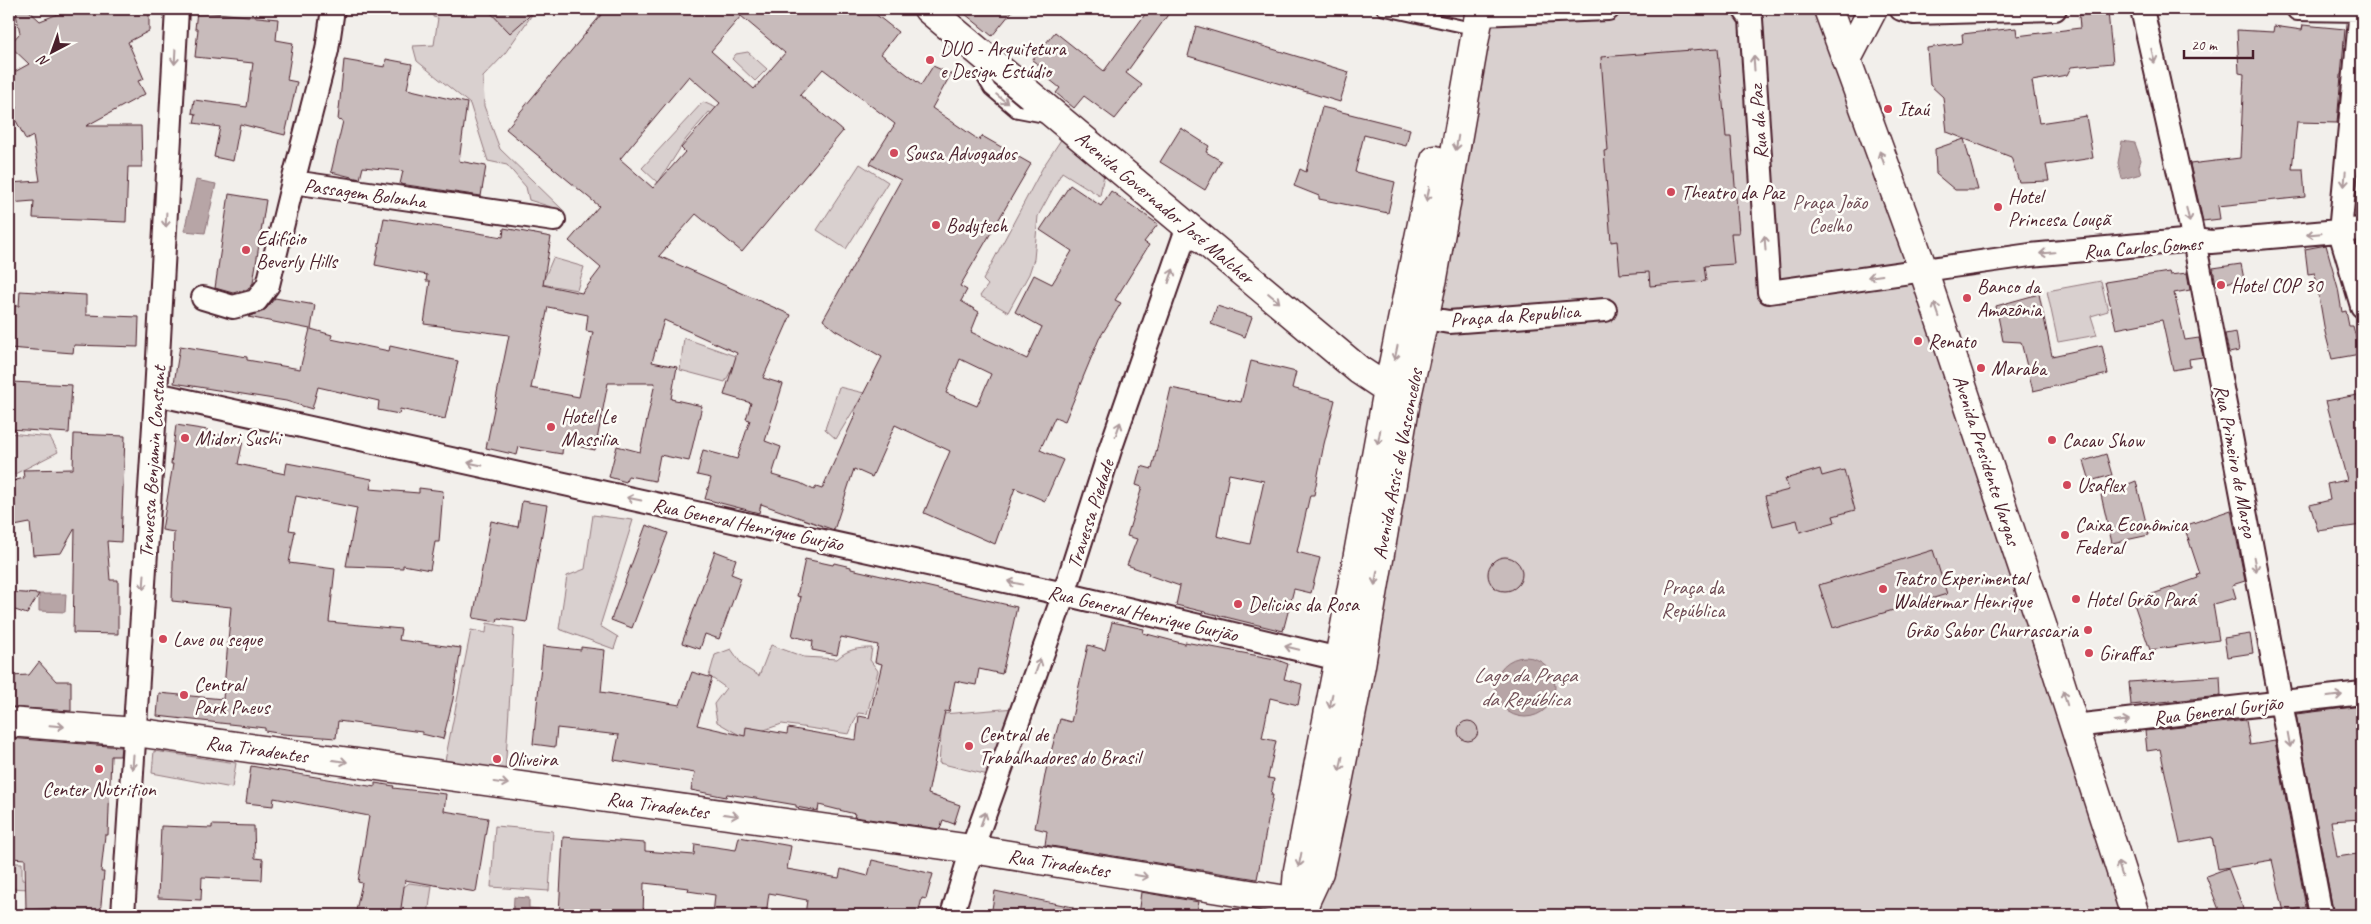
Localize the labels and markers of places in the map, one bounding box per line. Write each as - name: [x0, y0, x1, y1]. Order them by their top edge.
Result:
- place label: DUO - Arquitetura e Design Estúdio: [940, 36, 1067, 84]
- marker: DUO - Arquitetura e Design Estúdio: [924, 54, 936, 66]
- place label: Itaú: [1898, 97, 1931, 122]
- marker: Itaú: [1882, 103, 1894, 115]
- place label: Sousa Advogados: [904, 141, 1018, 166]
- marker: Sousa Advogados: [888, 147, 900, 159]
- place label: Theatro da Paz: [1681, 180, 1786, 205]
- place label: Hotel Princesa Louçã: [2008, 184, 2112, 232]
- marker: Theatro da Paz: [1665, 186, 1677, 198]
- marker: Hotel Princesa Louçã: [1992, 201, 2004, 213]
- place label: Bodytech: [946, 213, 1008, 238]
- marker: Bodytech: [930, 219, 942, 231]
- place label: Edifício Beverly Hills: [256, 226, 339, 274]
- marker: Edifício Beverly Hills: [240, 244, 252, 256]
- place label: Hotel COP 30: [2231, 273, 2325, 298]
- place label: Banco da Amazônia: [1977, 274, 2043, 322]
- marker: Hotel COP 30: [2215, 279, 2227, 291]
- marker: Banco da Amazônia: [1961, 292, 1973, 304]
- place label: Renato: [1928, 329, 1977, 354]
- marker: Renato: [1912, 335, 1924, 347]
- place label: Maraba: [1991, 356, 2048, 381]
- marker: Maraba: [1975, 362, 1987, 374]
- place label: Hotel Le Massilia: [561, 404, 619, 452]
- marker: Hotel Le Massilia: [545, 421, 557, 433]
- place label: Midori Sushi: [195, 426, 283, 451]
- place label: Cacau Show: [2062, 428, 2145, 453]
- marker: Midori Sushi: [179, 432, 191, 444]
- marker: Cacau Show: [2046, 434, 2058, 446]
- place label: Usaflex: [2077, 473, 2127, 498]
- marker: Usaflex: [2061, 479, 2073, 491]
- place label: Caixa Econômica Federal: [2075, 512, 2190, 560]
- marker: Caixa Econômica Federal: [2059, 529, 2071, 541]
- place label: Teatro Experimental Waldermar Henrique: [1893, 566, 2033, 614]
- marker: Teatro Experimental Waldermar Henrique: [1877, 583, 1889, 595]
- place label: Hotel Grão Pará: [2086, 587, 2198, 612]
- place label: Delicias da Rosa: [1248, 592, 1360, 617]
- marker: Hotel Grão Pará: [2070, 593, 2082, 605]
- marker: Delicias da Rosa: [1232, 598, 1244, 610]
- place label: Grão Sabor Churrascaria: [1905, 618, 2080, 643]
- marker: Grão Sabor Churrascaria: [2082, 624, 2094, 636]
- place label: Lave ou seque: [173, 627, 263, 652]
- marker: Lave ou seque: [157, 633, 169, 645]
- place label: Giraffas: [2099, 641, 2155, 666]
- marker: Giraffas: [2083, 647, 2095, 659]
- place label: Central Park Pneus: [194, 672, 271, 720]
- marker: Central Park Pneus: [178, 689, 190, 701]
- place label: Central de Trabalhadores do Brasil: [979, 722, 1144, 770]
- marker: Central de Trabalhadores do Brasil: [963, 740, 975, 752]
- place label: Oliveira: [507, 747, 558, 772]
- marker: Oliveira: [491, 753, 503, 765]
- marker: Center Nutrition: [93, 763, 105, 775]
- place label: Center Nutrition: [42, 777, 157, 802]

